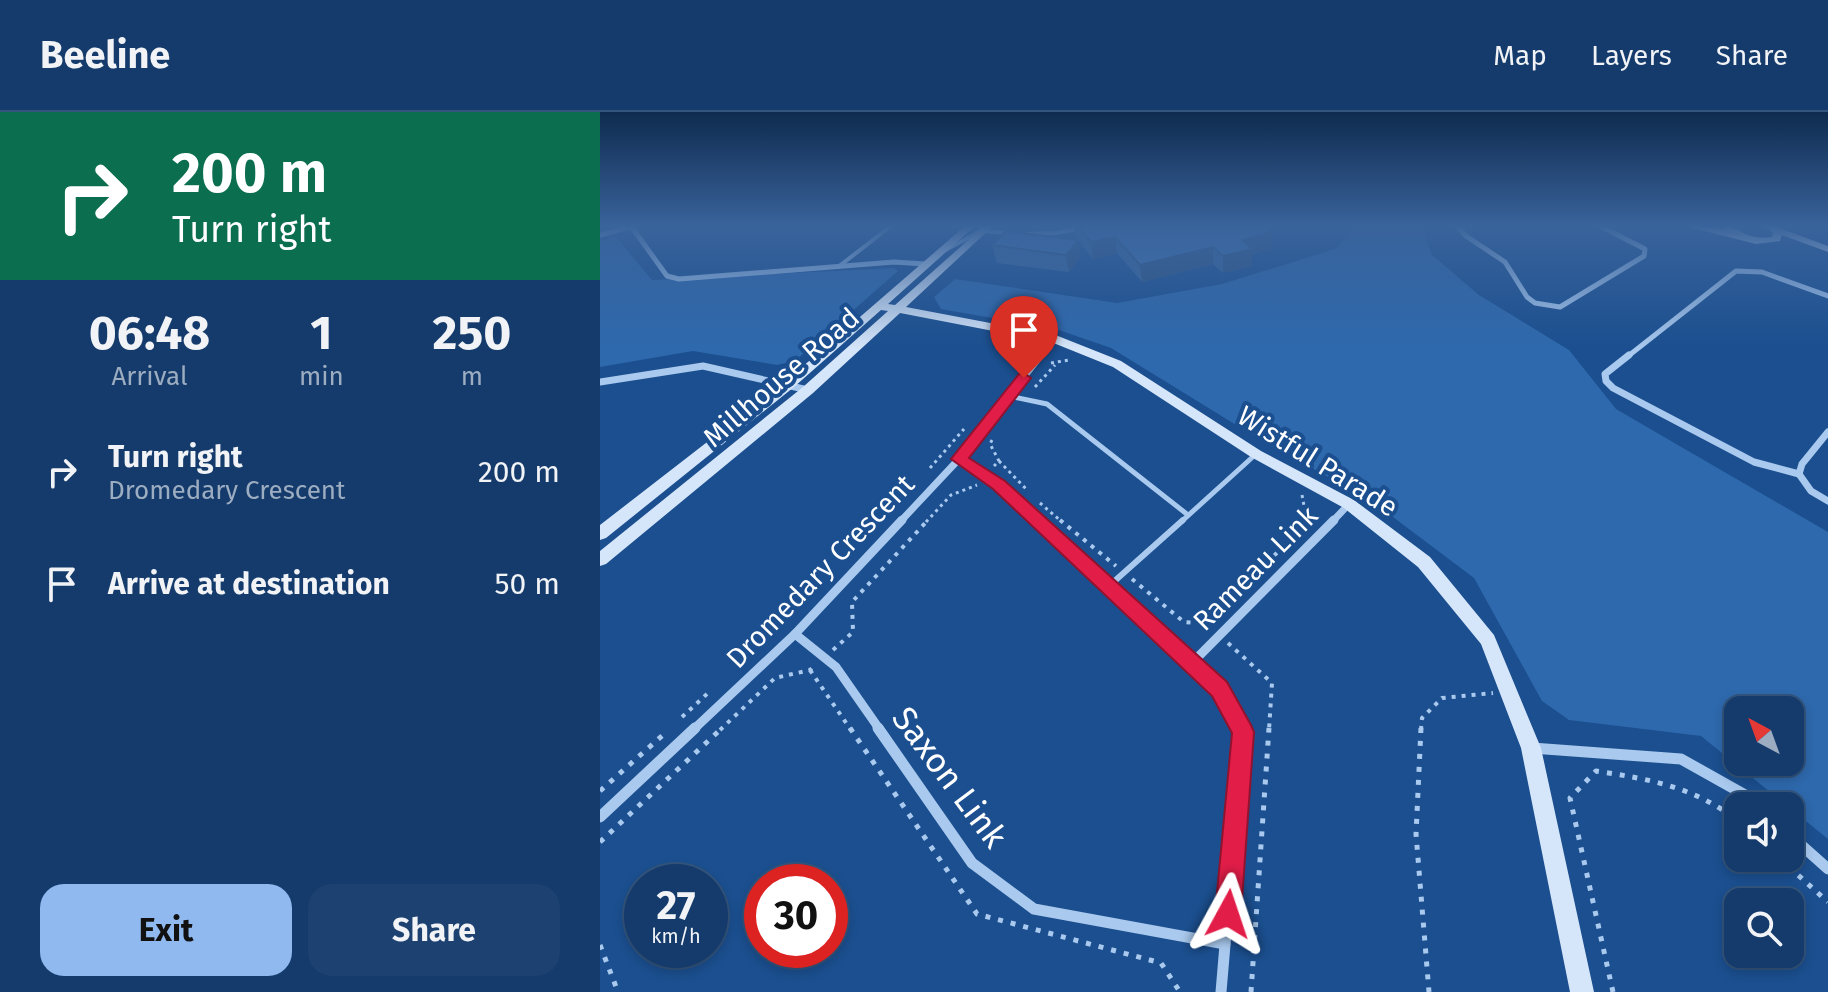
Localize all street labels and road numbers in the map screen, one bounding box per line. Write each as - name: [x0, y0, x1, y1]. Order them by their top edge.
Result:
- street label: Millhouse Road: [697, 301, 866, 454]
- street label: Wistful Parade: [1232, 399, 1404, 524]
- street label: Dromedary Crescent: [720, 467, 922, 675]
- street label: Rameau Link: [1186, 499, 1325, 637]
- street label: Saxon Link: [883, 699, 1016, 856]

